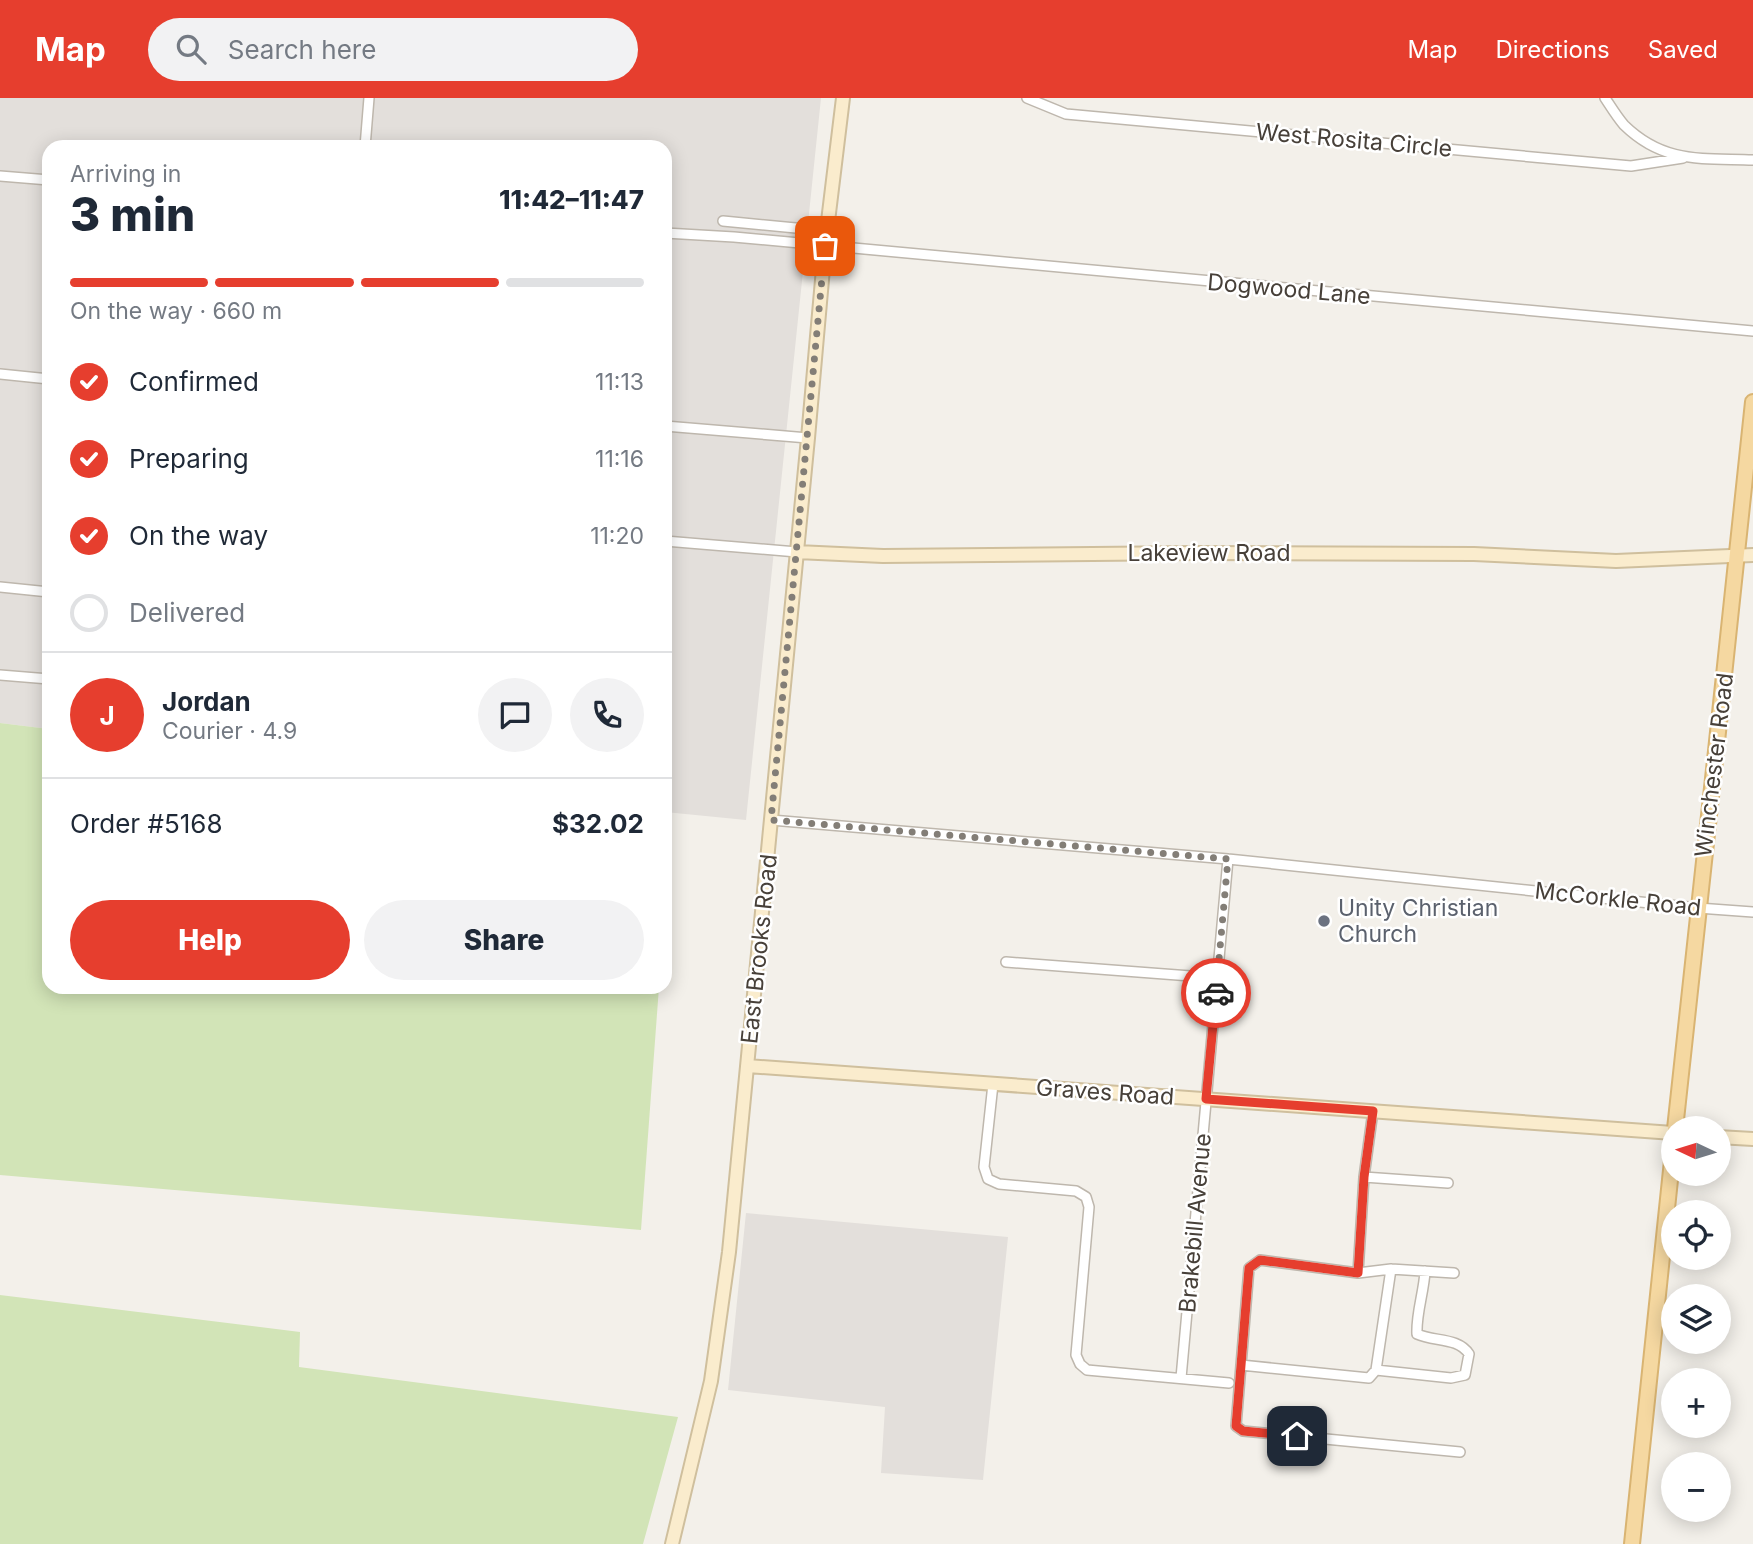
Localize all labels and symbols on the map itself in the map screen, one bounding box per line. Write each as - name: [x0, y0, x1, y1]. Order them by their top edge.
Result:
- street label: West Rosita Circle: [1255, 117, 1453, 163]
- pin: [795, 216, 855, 276]
- street label: Dogwood Lane: [1206, 268, 1372, 310]
- street label: Lakeview Road: [1127, 539, 1291, 567]
- street label: Winchester Road: [1689, 671, 1739, 859]
- street label: East Brooks Road: [735, 853, 783, 1045]
- street label: McCorkle Road: [1533, 876, 1703, 922]
- place label: Unity Christian Church: [1338, 894, 1498, 948]
- marker: Unity Christian Church: [1316, 913, 1332, 929]
- courier: [1181, 958, 1251, 1028]
- street label: Graves Road: [1035, 1073, 1175, 1111]
- north arrow: [1661, 1116, 1731, 1186]
- street label: Brakebill Avenue: [1173, 1132, 1217, 1314]
- pin: [1267, 1406, 1327, 1466]

